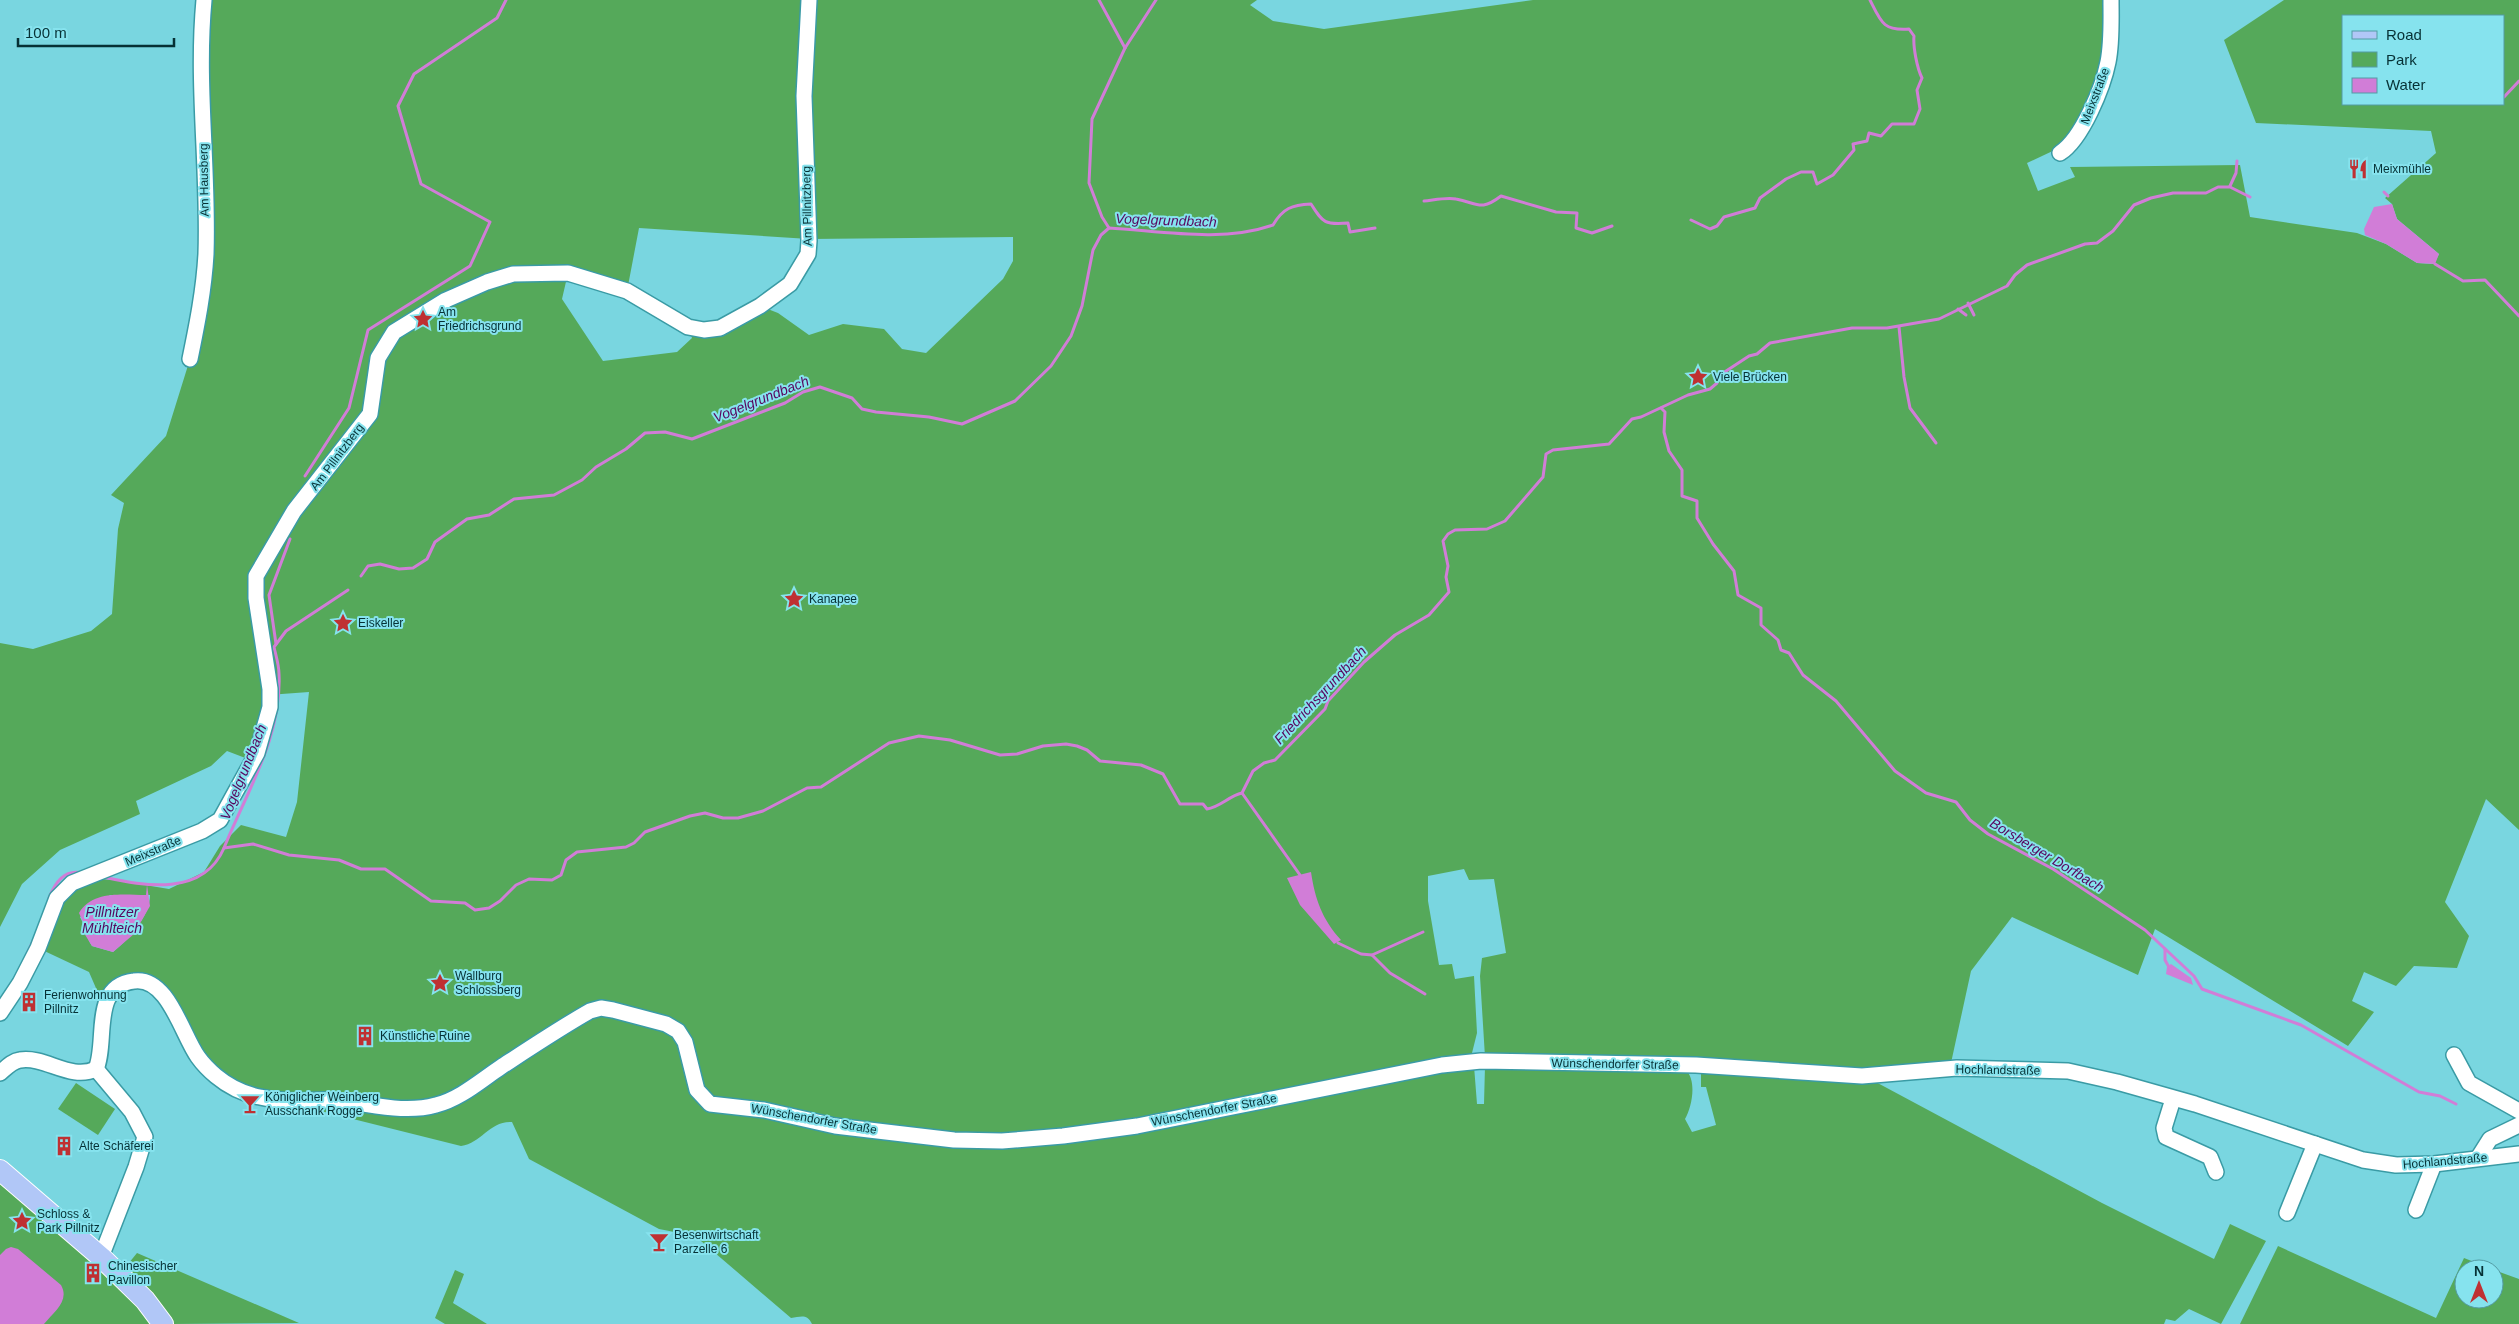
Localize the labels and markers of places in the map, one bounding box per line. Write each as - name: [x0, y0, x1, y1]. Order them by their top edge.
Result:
- restaurant icon: Meixmühle: [2347, 158, 2369, 180]
- place label: Meixmühle: [2373, 162, 2431, 176]
- place label: Am Friedrichsgrund: [438, 305, 521, 333]
- place icon: Am Friedrichsgrund: [412, 308, 434, 330]
- place icon: Viele Brücken: [1687, 366, 1709, 388]
- place label: Viele Brücken: [1713, 370, 1787, 384]
- place icon: Kanapee: [783, 588, 805, 610]
- place label: Kanapee: [809, 592, 857, 606]
- place icon: Eiskeller: [332, 612, 354, 634]
- place label: Eiskeller: [358, 616, 403, 630]
- place label: Wallburg Schlossberg: [455, 969, 521, 997]
- place icon: Wallburg Schlossberg: [429, 972, 451, 994]
- place label: Ferienwohnung Pillnitz: [44, 988, 127, 1016]
- building icon: Ferienwohnung Pillnitz: [18, 991, 40, 1013]
- building icon: Künstliche Ruine: [354, 1025, 376, 1047]
- place label: Künstliche Ruine: [380, 1029, 470, 1043]
- place label: Königlicher Weinberg Ausschank Rogge: [265, 1090, 379, 1118]
- bar icon: Königlicher Weinberg Ausschank Rogge: [239, 1093, 261, 1115]
- building icon: Alte Schäferei: [53, 1135, 75, 1157]
- place label: Alte Schäferei: [79, 1139, 154, 1153]
- place label: Schloss & Park Pillnitz: [37, 1207, 100, 1235]
- place icon: Schloss & Park Pillnitz: [11, 1210, 33, 1232]
- place label: Besenwirtschaft Parzelle 6: [674, 1228, 759, 1256]
- bar icon: Besenwirtschaft Parzelle 6: [648, 1231, 670, 1253]
- place label: Chinesischer Pavillon: [108, 1259, 177, 1287]
- building icon: Chinesischer Pavillon: [82, 1262, 104, 1284]

